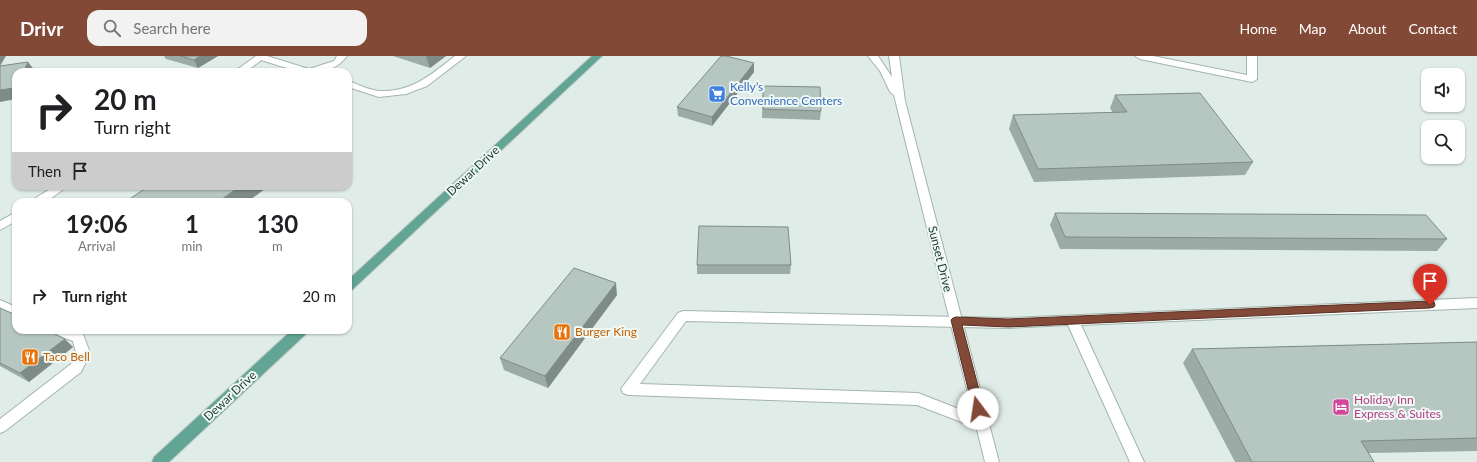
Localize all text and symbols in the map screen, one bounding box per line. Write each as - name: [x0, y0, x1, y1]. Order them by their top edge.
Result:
- search box: [87, 10, 367, 46]
- text: Drivr: [20, 17, 63, 40]
- icon: search: [101, 17, 123, 39]
- text: Search here: [133, 19, 211, 37]
- text: Home: [1239, 20, 1277, 37]
- text: Map: [1299, 20, 1326, 37]
- text: About: [1348, 20, 1386, 37]
- text: Contact: [1408, 20, 1457, 37]
- map controls: [1421, 68, 1465, 164]
- button: sound: [1421, 68, 1465, 112]
- place label: Kelly’s Convenience Centers: [730, 79, 842, 108]
- text: 20 m: [94, 82, 157, 116]
- icon: right: [28, 84, 80, 136]
- supermarket icon: Kelly’s Convenience Centers: [707, 84, 727, 104]
- text: Turn right: [94, 116, 171, 138]
- button: search: [1421, 120, 1465, 164]
- street label: Dewar Drive: [443, 142, 502, 199]
- icon: arrive: [69, 160, 91, 182]
- text: Then: [28, 162, 61, 180]
- text: 19:06: [66, 209, 128, 238]
- text: 1: [185, 209, 199, 238]
- text: 130: [256, 209, 298, 238]
- street label: Sunset Drive: [925, 224, 956, 293]
- text: Arrival: [78, 238, 115, 254]
- text: min: [182, 238, 203, 254]
- text: m: [272, 238, 283, 254]
- pin: [1413, 264, 1447, 305]
- icon: arrive: [1419, 270, 1441, 292]
- icon: right: [28, 285, 50, 307]
- text: Turn right: [62, 287, 127, 305]
- text: 20 m: [302, 287, 336, 305]
- restaurant icon: Burger King: [552, 322, 572, 342]
- place label: Burger King: [575, 324, 637, 339]
- restaurant icon: Taco Bell: [20, 347, 40, 367]
- place label: Taco Bell: [43, 349, 90, 364]
- street label: Dewar Drive: [200, 367, 259, 424]
- position arrow: [957, 388, 999, 430]
- place label: Holiday Inn Express & Suites: [1354, 392, 1441, 421]
- hotel icon: Holiday Inn Express & Suites: [1331, 397, 1351, 417]

